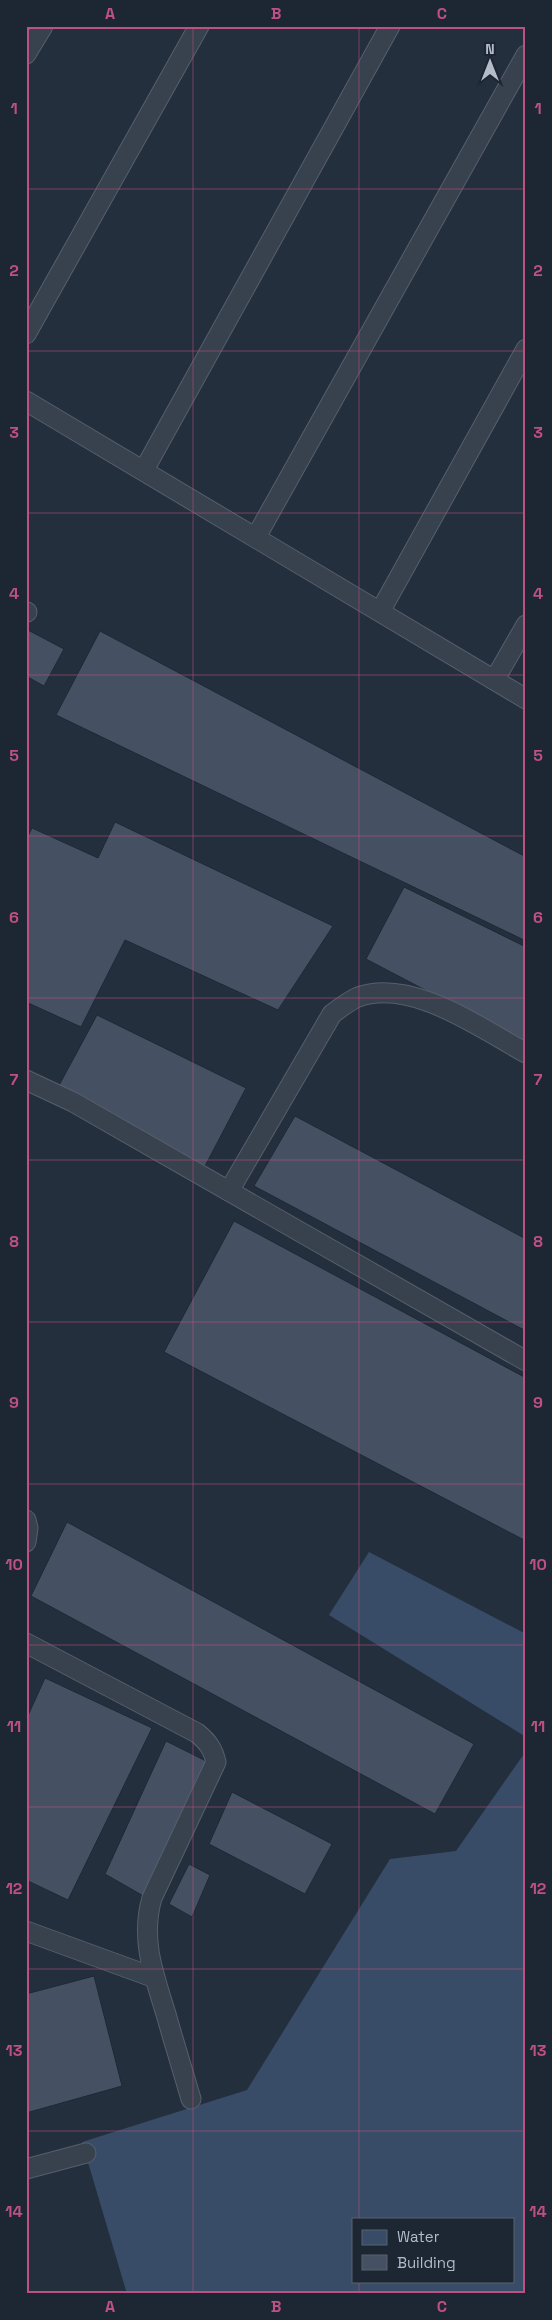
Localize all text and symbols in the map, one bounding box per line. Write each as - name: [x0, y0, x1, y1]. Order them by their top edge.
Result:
- text: A: [105, 3, 115, 24]
- text: B: [271, 3, 281, 24]
- text: C: [437, 3, 447, 24]
- north arrow: [464, 38, 514, 88]
- text: N: [485, 40, 495, 58]
- text: 1: [10, 98, 18, 119]
- text: 1: [534, 98, 542, 119]
- text: 2: [9, 260, 19, 281]
- text: 2: [533, 260, 543, 281]
- text: 3: [9, 422, 19, 443]
- text: 3: [533, 422, 543, 443]
- text: 4: [9, 583, 19, 604]
- text: 4: [533, 583, 543, 604]
- text: 5: [9, 745, 19, 766]
- text: 5: [533, 745, 543, 766]
- text: 6: [9, 907, 19, 928]
- text: 6: [533, 907, 543, 928]
- text: 7: [10, 1069, 19, 1090]
- text: 7: [534, 1069, 543, 1090]
- text: 8: [9, 1231, 19, 1252]
- text: 8: [533, 1231, 543, 1252]
- text: 9: [9, 1392, 19, 1413]
- text: 9: [533, 1392, 543, 1413]
- text: 10: [5, 1554, 23, 1575]
- text: 10: [529, 1554, 547, 1575]
- text: 11: [7, 1716, 21, 1737]
- text: 11: [531, 1716, 545, 1737]
- text: 12: [6, 1878, 22, 1899]
- text: 12: [530, 1878, 546, 1899]
- text: 13: [6, 2040, 23, 2061]
- text: 13: [530, 2040, 547, 2061]
- text: 14: [5, 2201, 23, 2222]
- text: 14: [529, 2201, 547, 2222]
- legend: [352, 2218, 514, 2282]
- text: Water: [397, 2227, 440, 2246]
- text: Building: [397, 2253, 456, 2272]
- text: A: [105, 2296, 115, 2317]
- text: B: [271, 2296, 281, 2317]
- text: C: [437, 2296, 447, 2317]

